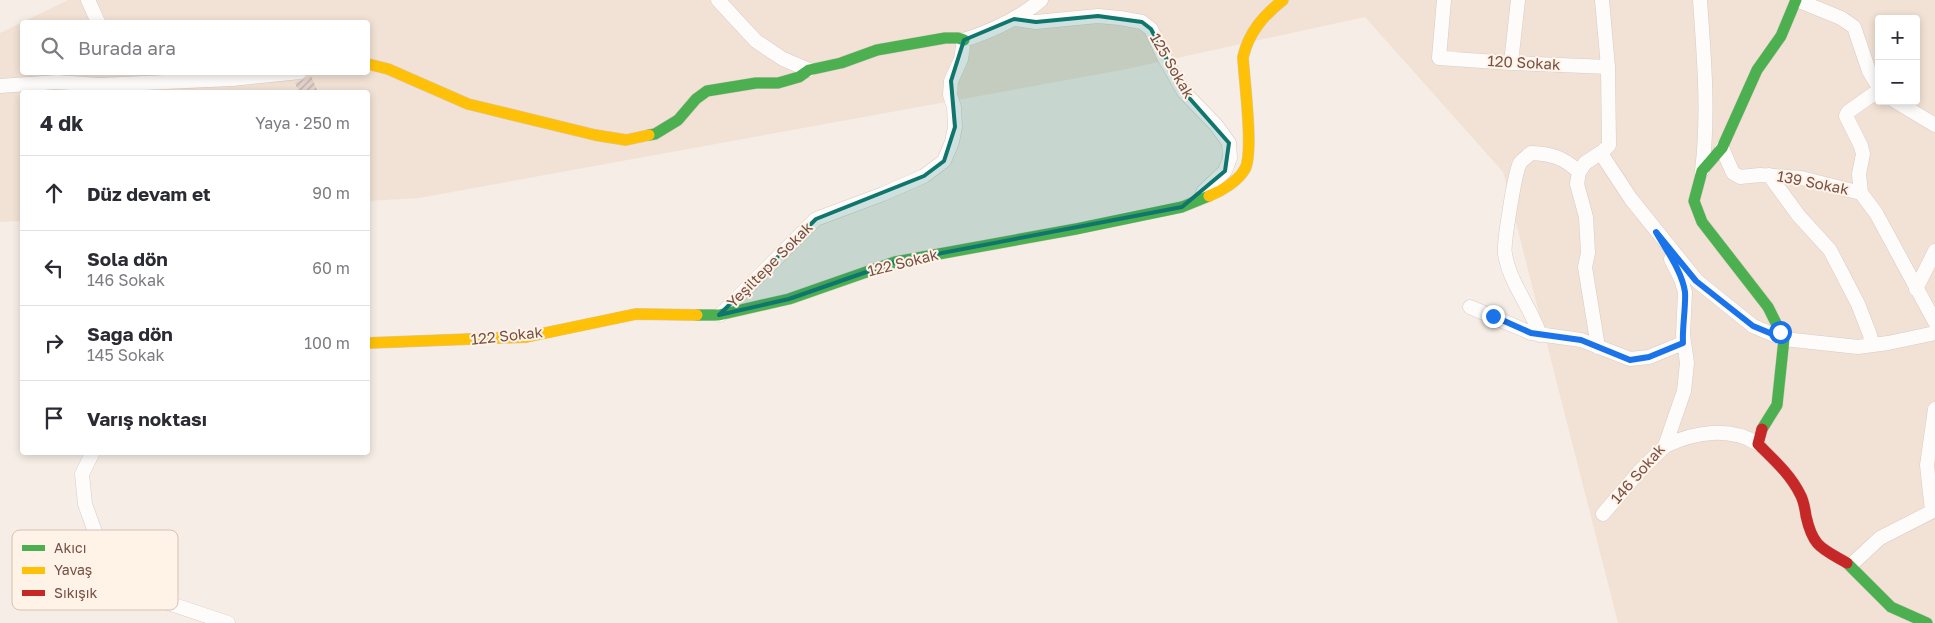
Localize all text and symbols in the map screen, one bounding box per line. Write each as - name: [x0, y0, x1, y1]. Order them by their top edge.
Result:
- map controls: [1875, 15, 1920, 105]
- button: +: [1875, 15, 1920, 60]
- search box: [20, 20, 370, 75]
- street label: 125 Sokak: [1147, 30, 1199, 102]
- icon: search: [38, 34, 66, 62]
- text: Burada ara: [78, 36, 176, 59]
- street label: 120 Sokak: [1487, 51, 1561, 73]
- button: −: [1875, 60, 1920, 105]
- text: 4 dk: [40, 110, 83, 136]
- text: Yaya · 250 m: [255, 113, 350, 133]
- street label: 139 Sokak: [1776, 166, 1851, 198]
- icon: ahead: [40, 179, 68, 207]
- text: Düz devam et: [87, 182, 211, 205]
- text: 90 m: [312, 183, 350, 203]
- street label: Yeşiltepe Sokak: [723, 217, 816, 311]
- street label: 122 Sokak: [865, 244, 941, 280]
- text: Sola dön: [87, 247, 168, 270]
- icon: left: [40, 254, 68, 282]
- text: 60 m: [312, 258, 350, 278]
- text: 146 Sokak: [87, 270, 165, 290]
- route end: [1482, 305, 1505, 328]
- route start: [1769, 321, 1792, 344]
- text: Sağa dön: [87, 322, 173, 345]
- street label: 122 Sokak: [470, 322, 544, 348]
- icon: right: [40, 329, 68, 357]
- text: 100 m: [304, 333, 350, 353]
- text: 145 Sokak: [87, 345, 165, 365]
- icon: arrive: [40, 404, 68, 432]
- text: Varış noktası: [87, 407, 207, 430]
- street label: 146 Sokak: [1606, 439, 1668, 507]
- legend: [12, 530, 178, 610]
- text: Akıcı: [54, 539, 86, 556]
- text: Yavaş: [54, 561, 92, 578]
- text: Sıkışık: [54, 584, 98, 601]

